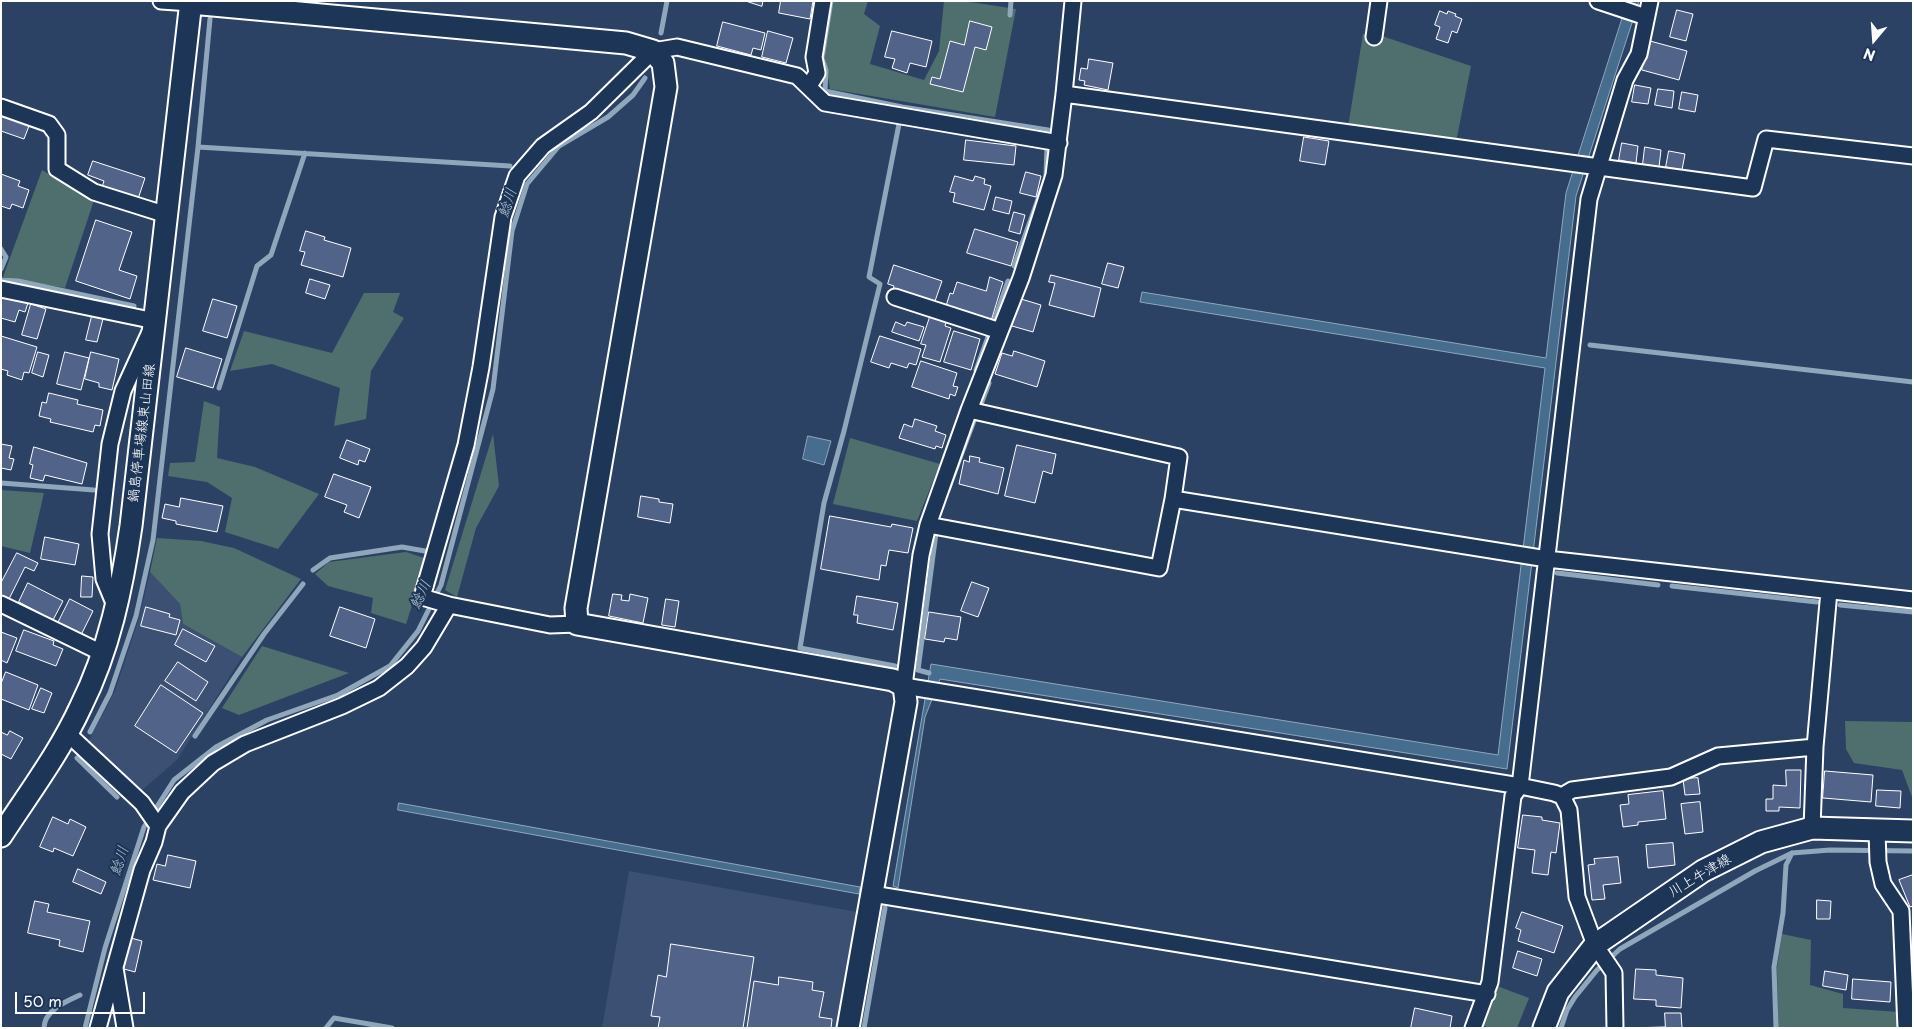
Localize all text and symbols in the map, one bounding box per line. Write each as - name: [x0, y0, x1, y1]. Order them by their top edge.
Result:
- north arrow: [1849, 15, 1899, 65]
- text: N: [1861, 43, 1878, 66]
- water label: 鯰川: [495, 186, 521, 220]
- street label: 鍋島停車場線東山田線: [125, 362, 159, 504]
- water label: 鯰川: [407, 578, 435, 612]
- water label: 鯰川: [107, 844, 133, 878]
- street label: 川上牛津線: [1666, 851, 1734, 901]
- scale bar: [18, 982, 148, 1014]
- text: 50 m: [23, 989, 62, 1012]

